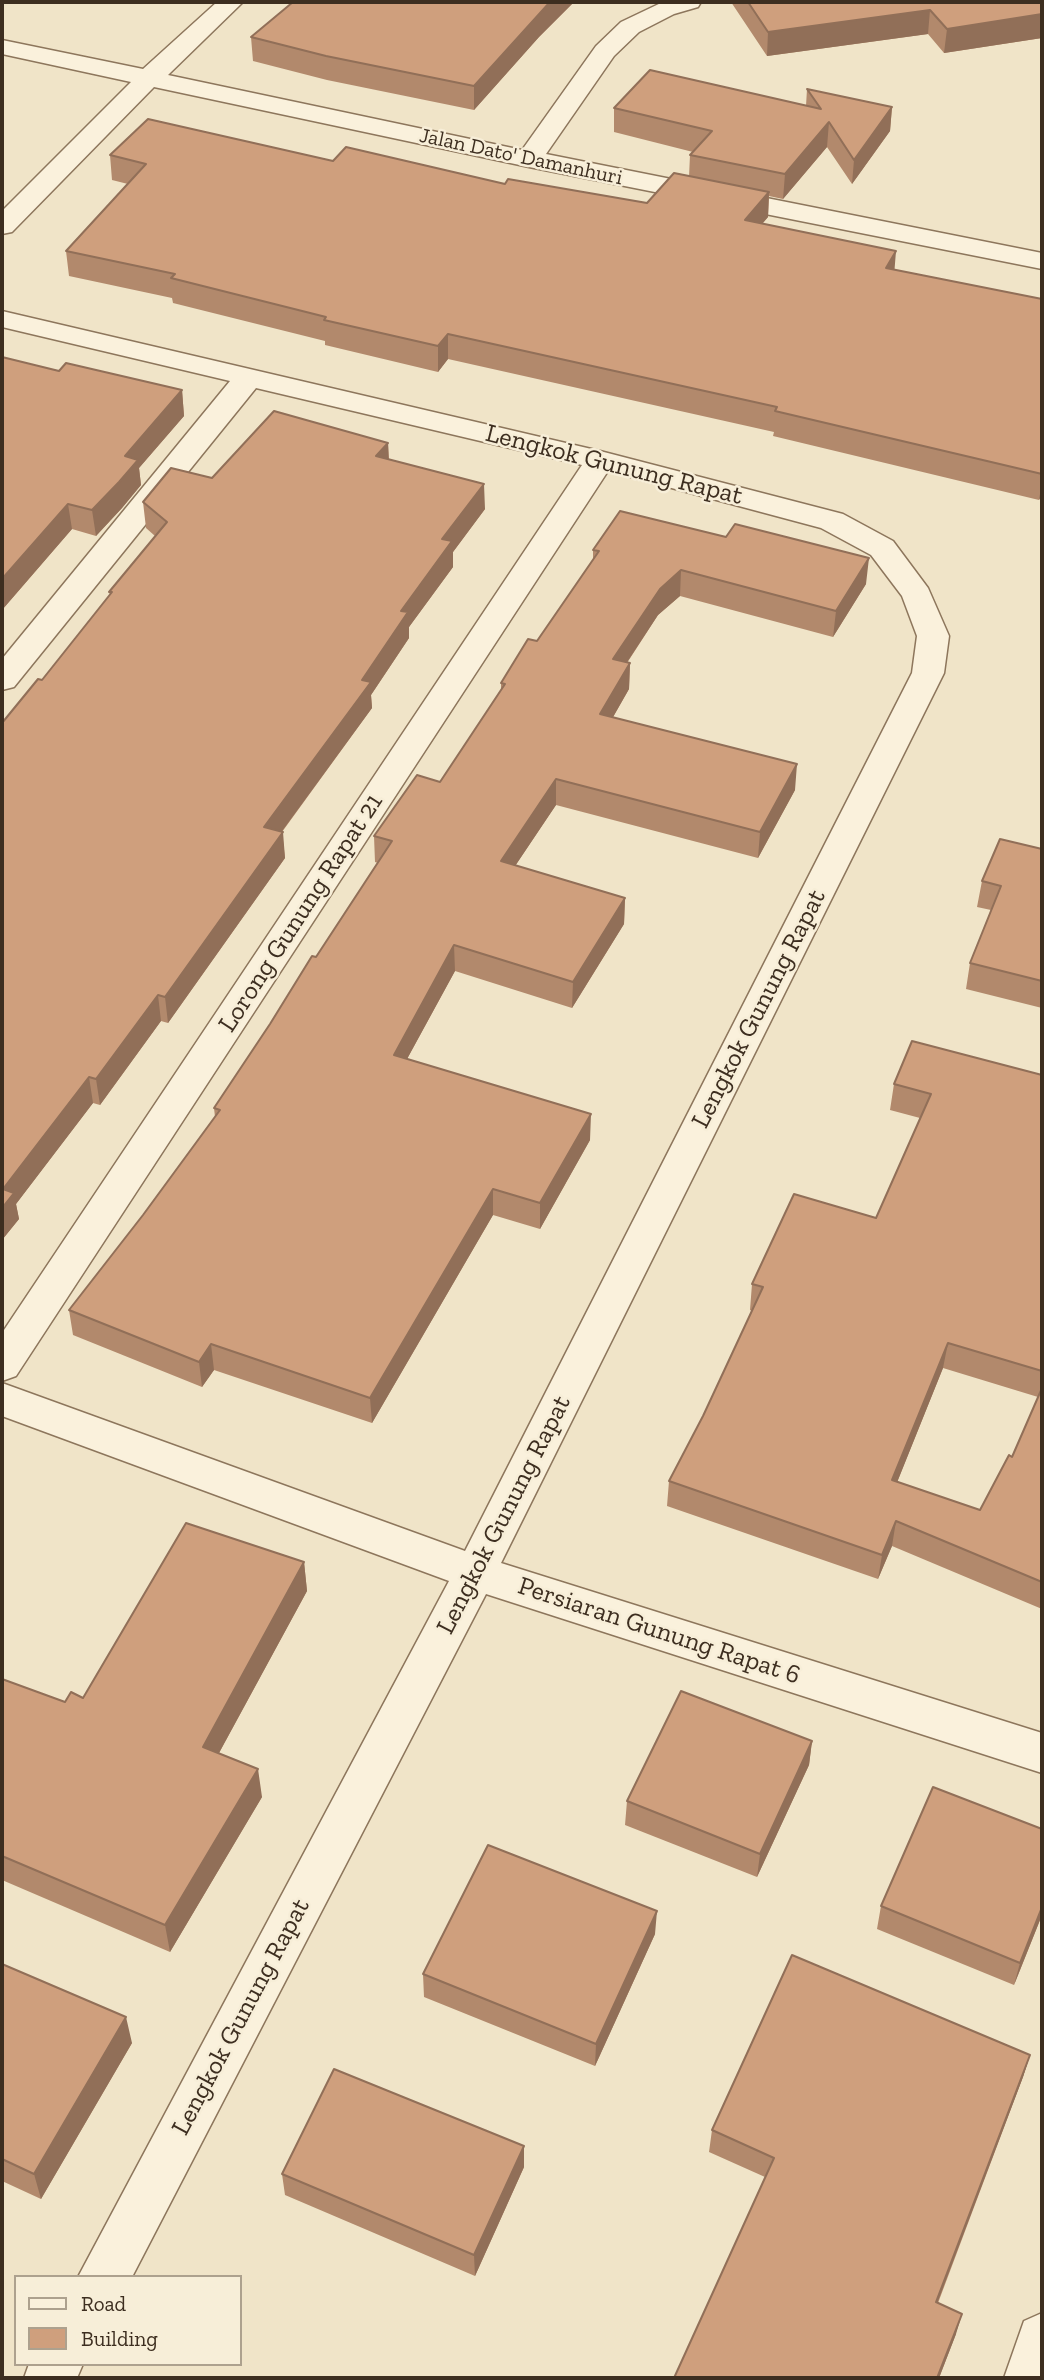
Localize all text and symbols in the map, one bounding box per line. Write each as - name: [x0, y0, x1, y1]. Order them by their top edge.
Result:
- street label: Jalan Dato' Damanhuri: [417, 123, 625, 191]
- street label: Lengkok Gunung Rapat: [482, 418, 746, 512]
- street label: Lorong Gunung Rapat 21: [212, 788, 390, 1038]
- street label: Lengkok Gunung Rapat: [685, 885, 833, 1133]
- street label: Lengkok Gunung Rapat: [430, 1391, 578, 1639]
- street label: Persiaran Gunung Rapat 6: [514, 1571, 804, 1691]
- street label: Lengkok Gunung Rapat: [165, 1893, 317, 2141]
- legend: [14, 2275, 242, 2366]
- text: Road: [81, 2291, 126, 2316]
- text: Building: [81, 2326, 158, 2351]

